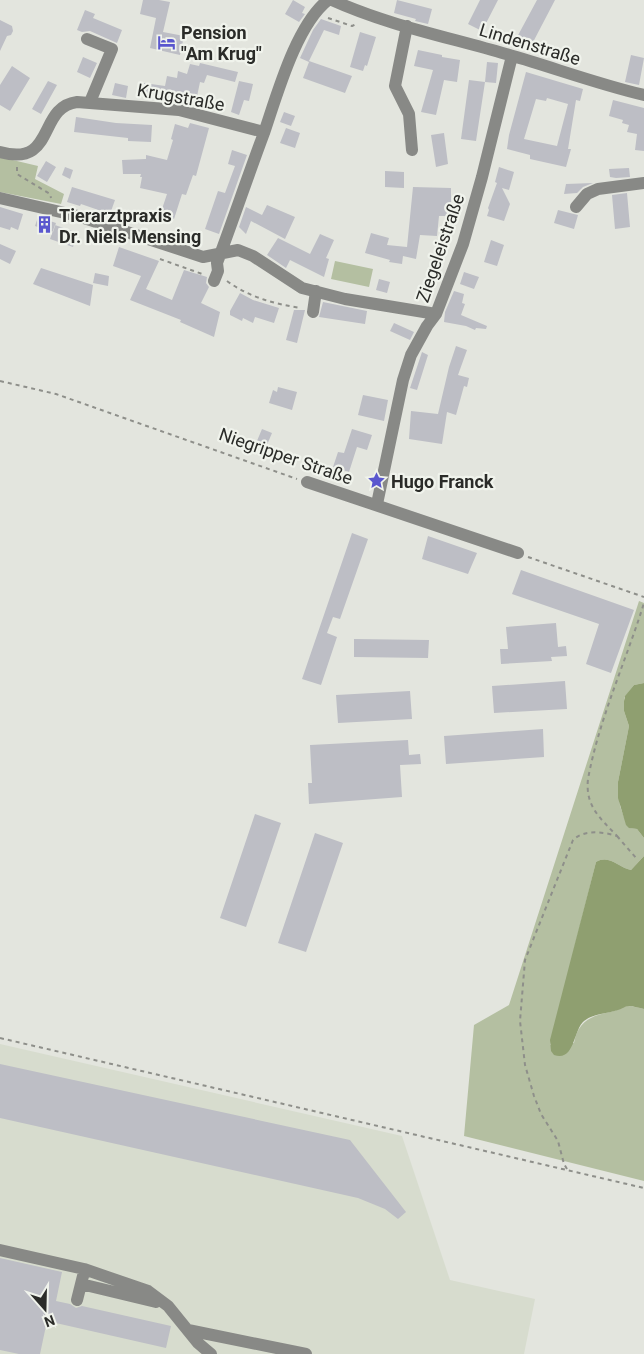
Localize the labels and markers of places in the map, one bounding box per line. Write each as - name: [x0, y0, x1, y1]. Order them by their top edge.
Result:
- place label: Pension "Am Krug": [181, 22, 262, 64]
- hotel icon: Pension "Am Krug": [157, 32, 177, 52]
- place label: Tierarztpraxis Dr. Niels Mensing: [59, 205, 201, 247]
- building icon: Tierarztpraxis Dr. Niels Mensing: [35, 215, 55, 235]
- place icon: Hugo Franck: [367, 471, 387, 491]
- place label: Hugo Franck: [391, 471, 494, 492]

